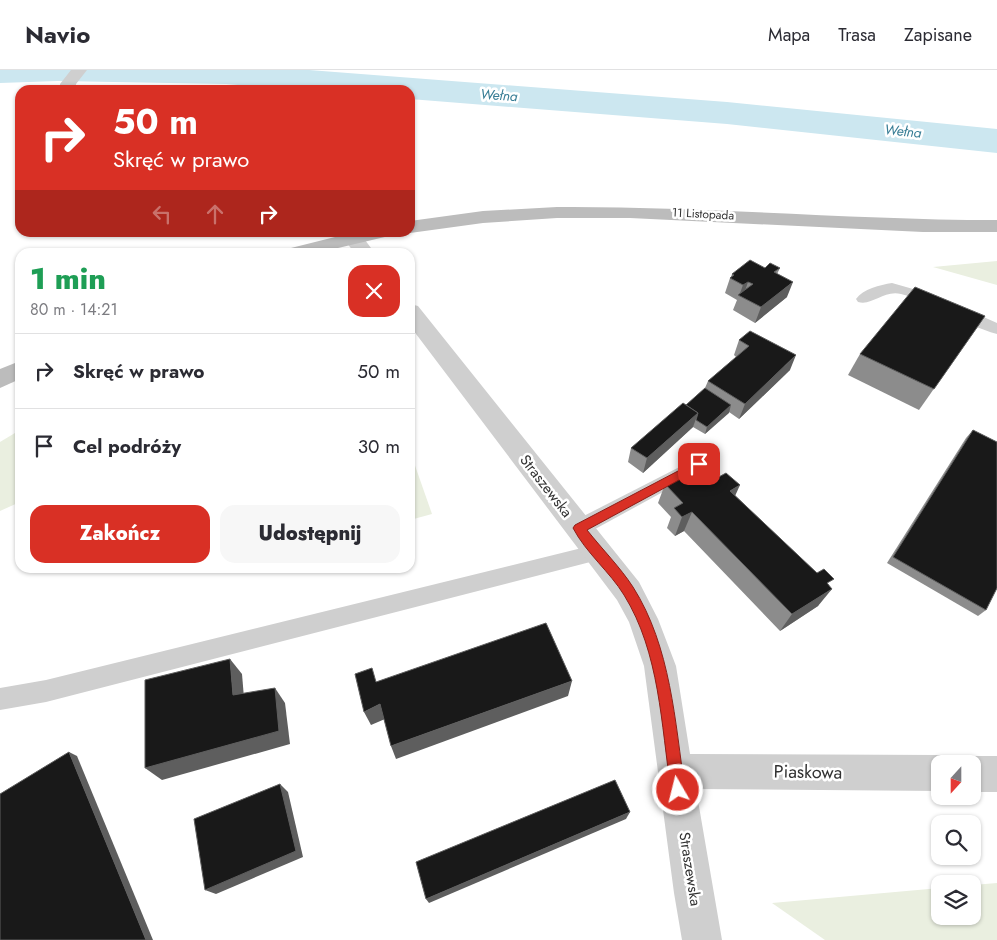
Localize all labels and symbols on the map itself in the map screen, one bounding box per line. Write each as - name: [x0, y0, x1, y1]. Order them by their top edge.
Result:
- water label: Wełna: [480, 84, 519, 106]
- water label: Wełna: [883, 119, 923, 143]
- street label: 11 Listopada: [671, 203, 735, 225]
- pin: [678, 443, 720, 485]
- street label: Straszewska: [514, 450, 578, 522]
- north arrow: [931, 755, 981, 805]
- street label: Piaskowa: [773, 758, 843, 786]
- position arrow: [651, 763, 703, 815]
- street label: Straszewska: [673, 831, 707, 907]

